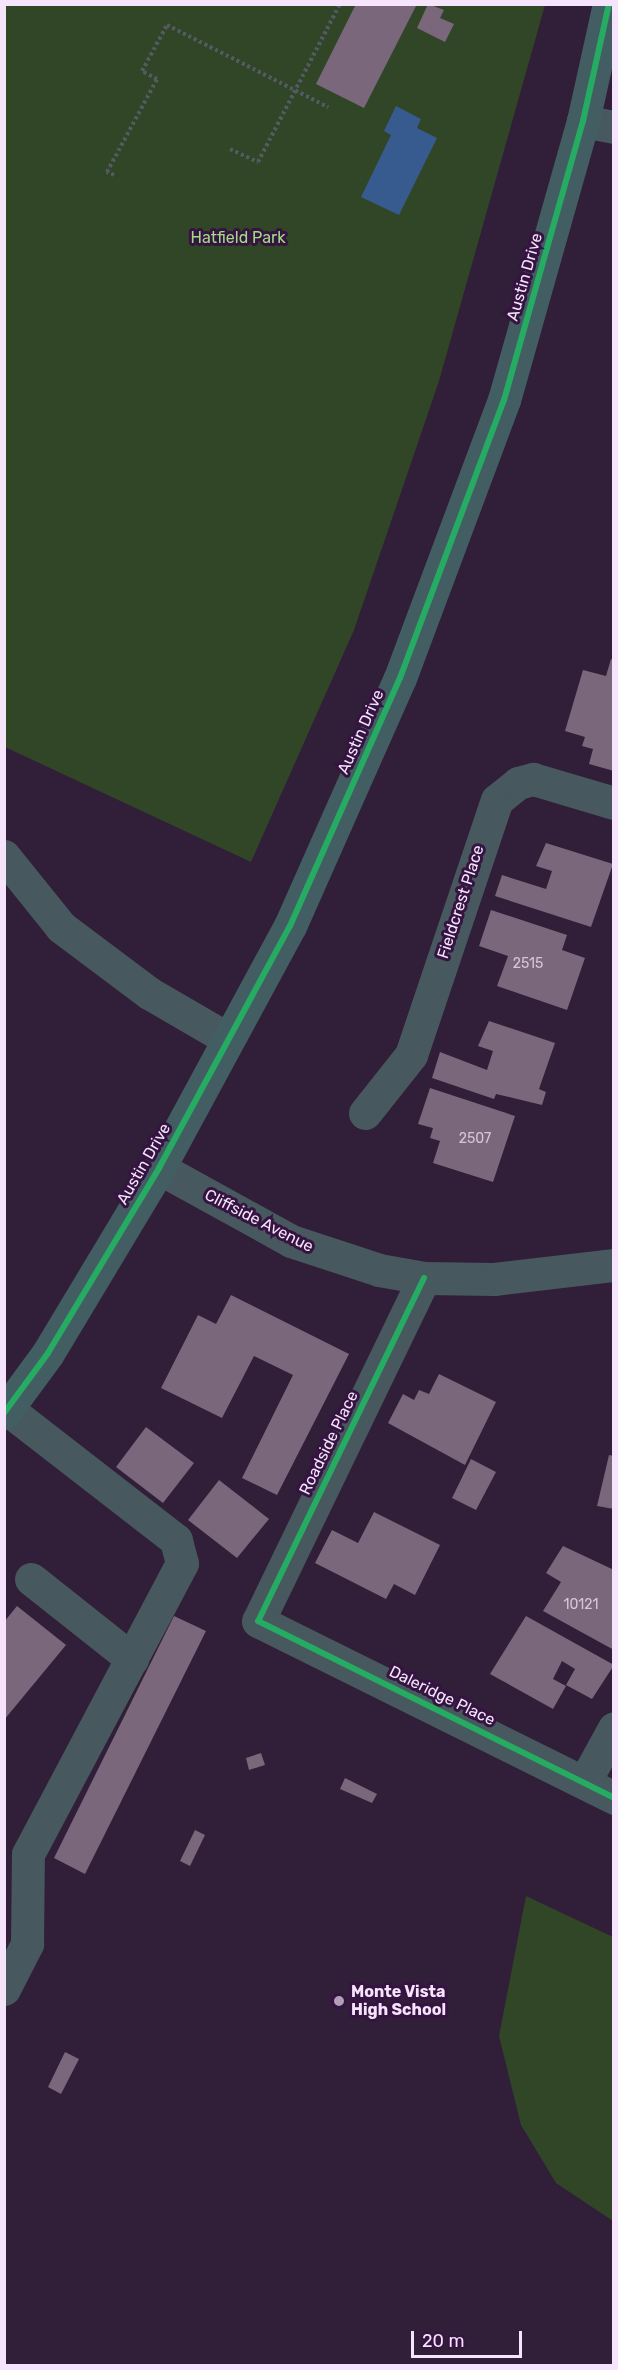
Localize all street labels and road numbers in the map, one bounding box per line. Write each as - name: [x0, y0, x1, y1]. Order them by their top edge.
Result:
- street label: Austin Drive: [503, 231, 547, 323]
- street label: Austin Drive: [334, 687, 388, 777]
- street label: Fieldcrest Place: [434, 843, 488, 961]
- street label: Austin Drive: [113, 1120, 175, 1208]
- street label: Cliffside Avenue: [201, 1185, 317, 1257]
- street label: Roadside Place: [296, 1388, 362, 1498]
- street label: Daleridge Place: [386, 1662, 498, 1730]

